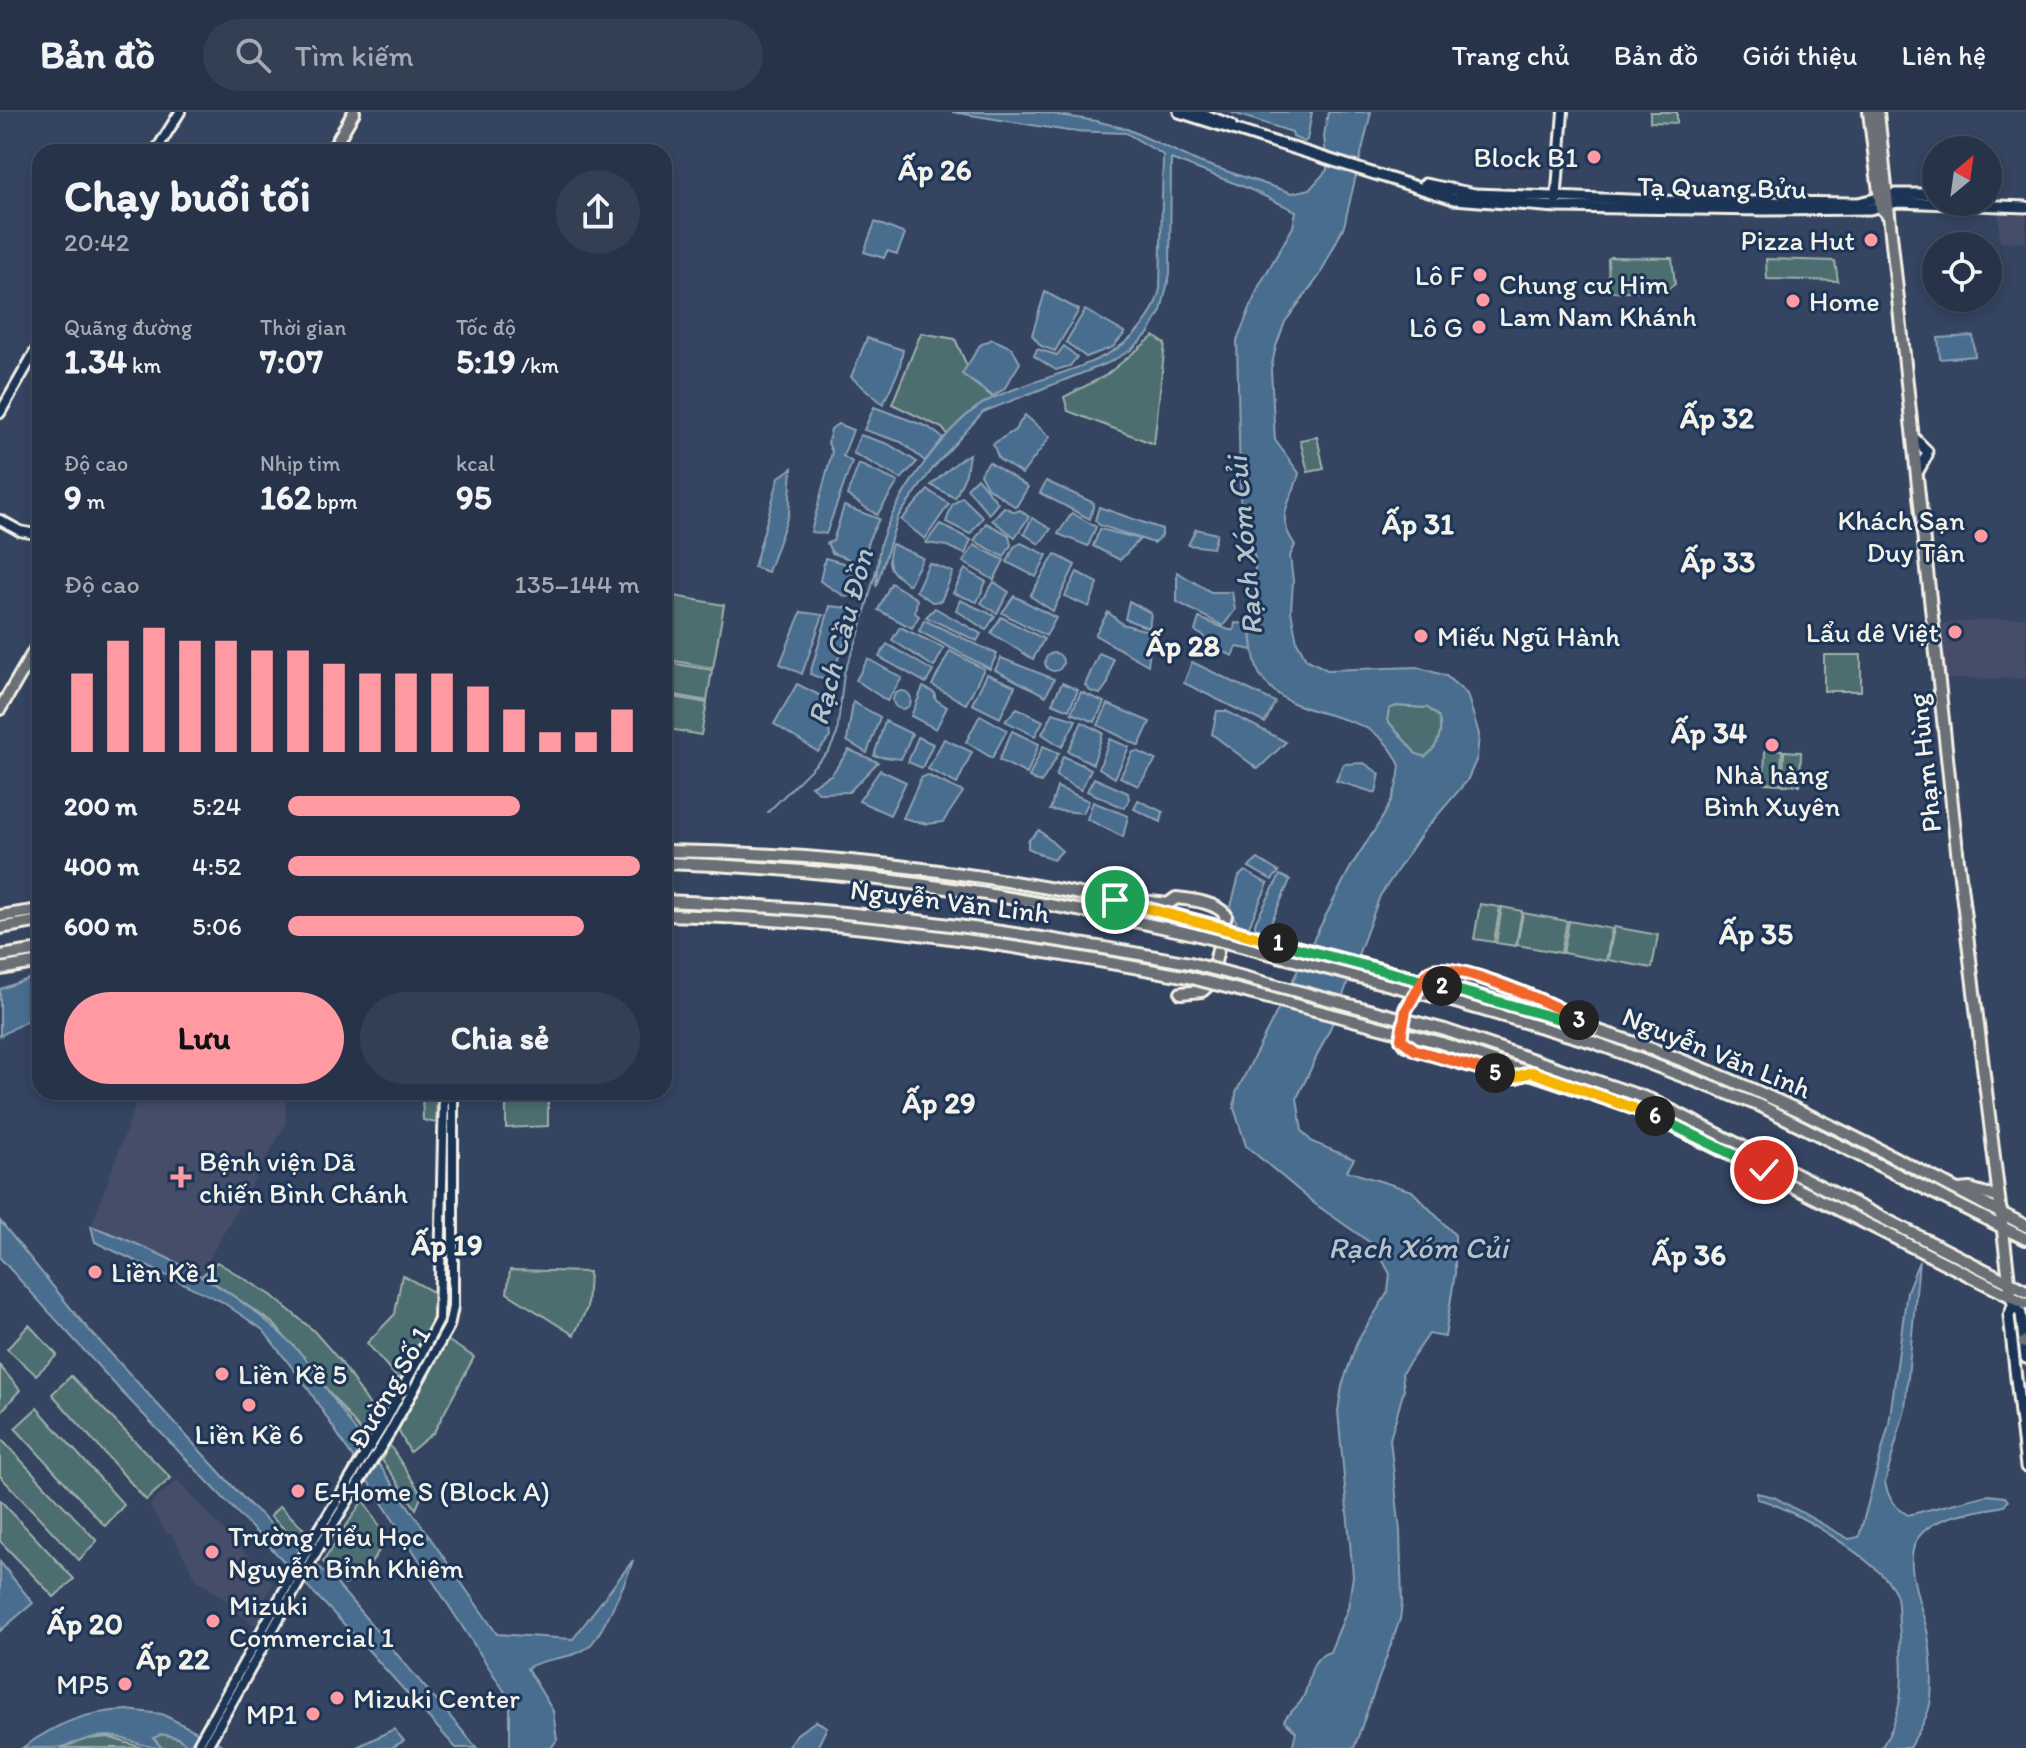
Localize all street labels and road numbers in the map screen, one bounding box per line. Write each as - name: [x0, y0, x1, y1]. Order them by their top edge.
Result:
- street label: Tạ Quang Bửu: [1637, 169, 1807, 205]
- street label: Phạm Hùng: [1900, 691, 1948, 834]
- street label: Nguyễn Văn Linh: [848, 872, 1052, 930]
- street label: Nguyễn Văn Linh: [1618, 999, 1816, 1105]
- street label: Đường Số 1: [340, 1320, 438, 1454]

